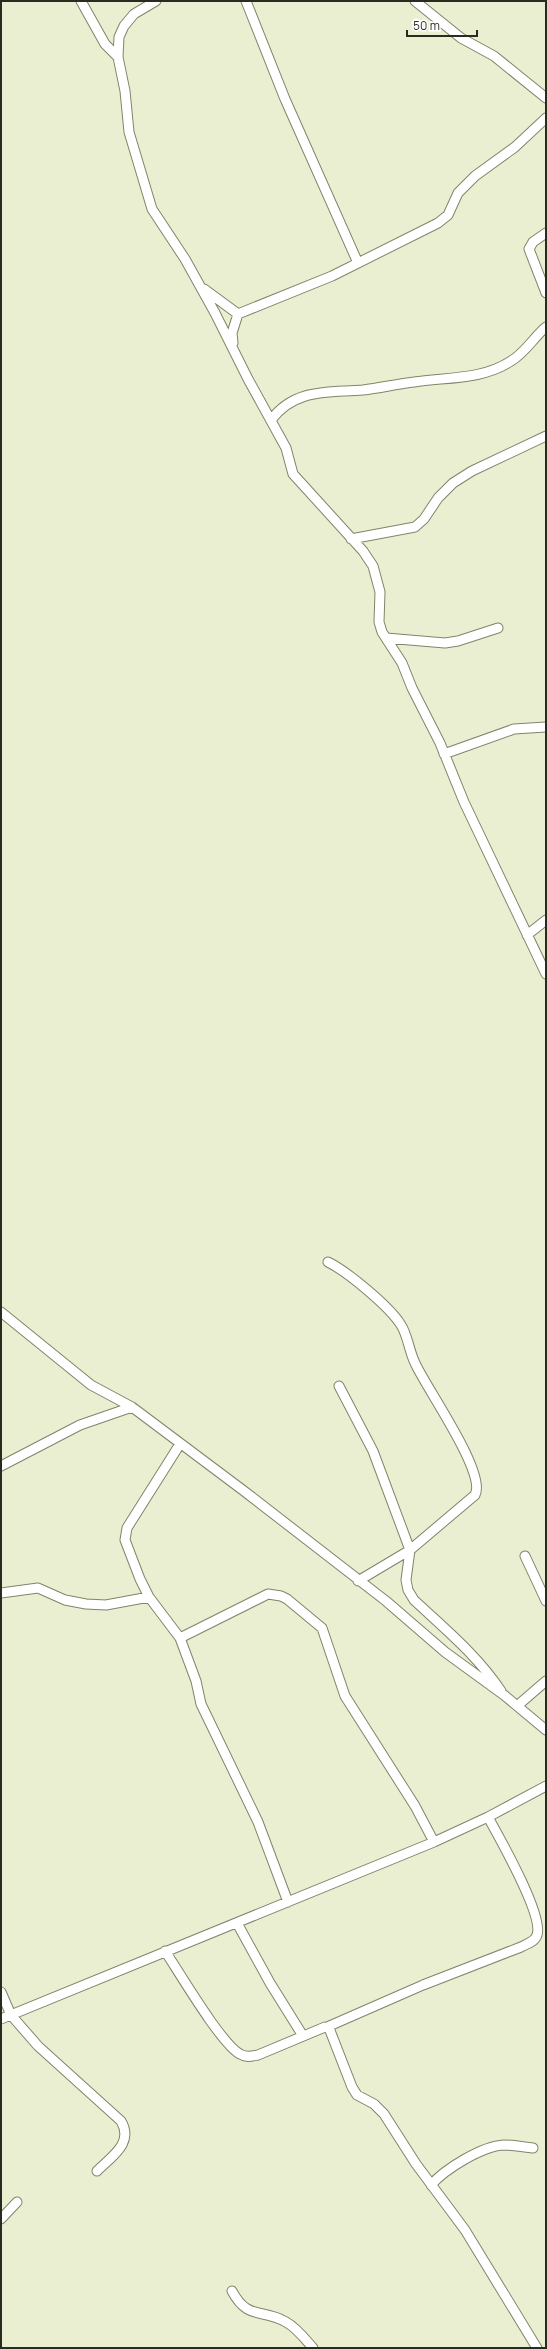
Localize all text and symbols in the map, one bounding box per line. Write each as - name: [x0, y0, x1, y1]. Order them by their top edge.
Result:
- scale bar: [407, 12, 477, 38]
- text: 50 m: [413, 17, 440, 34]

